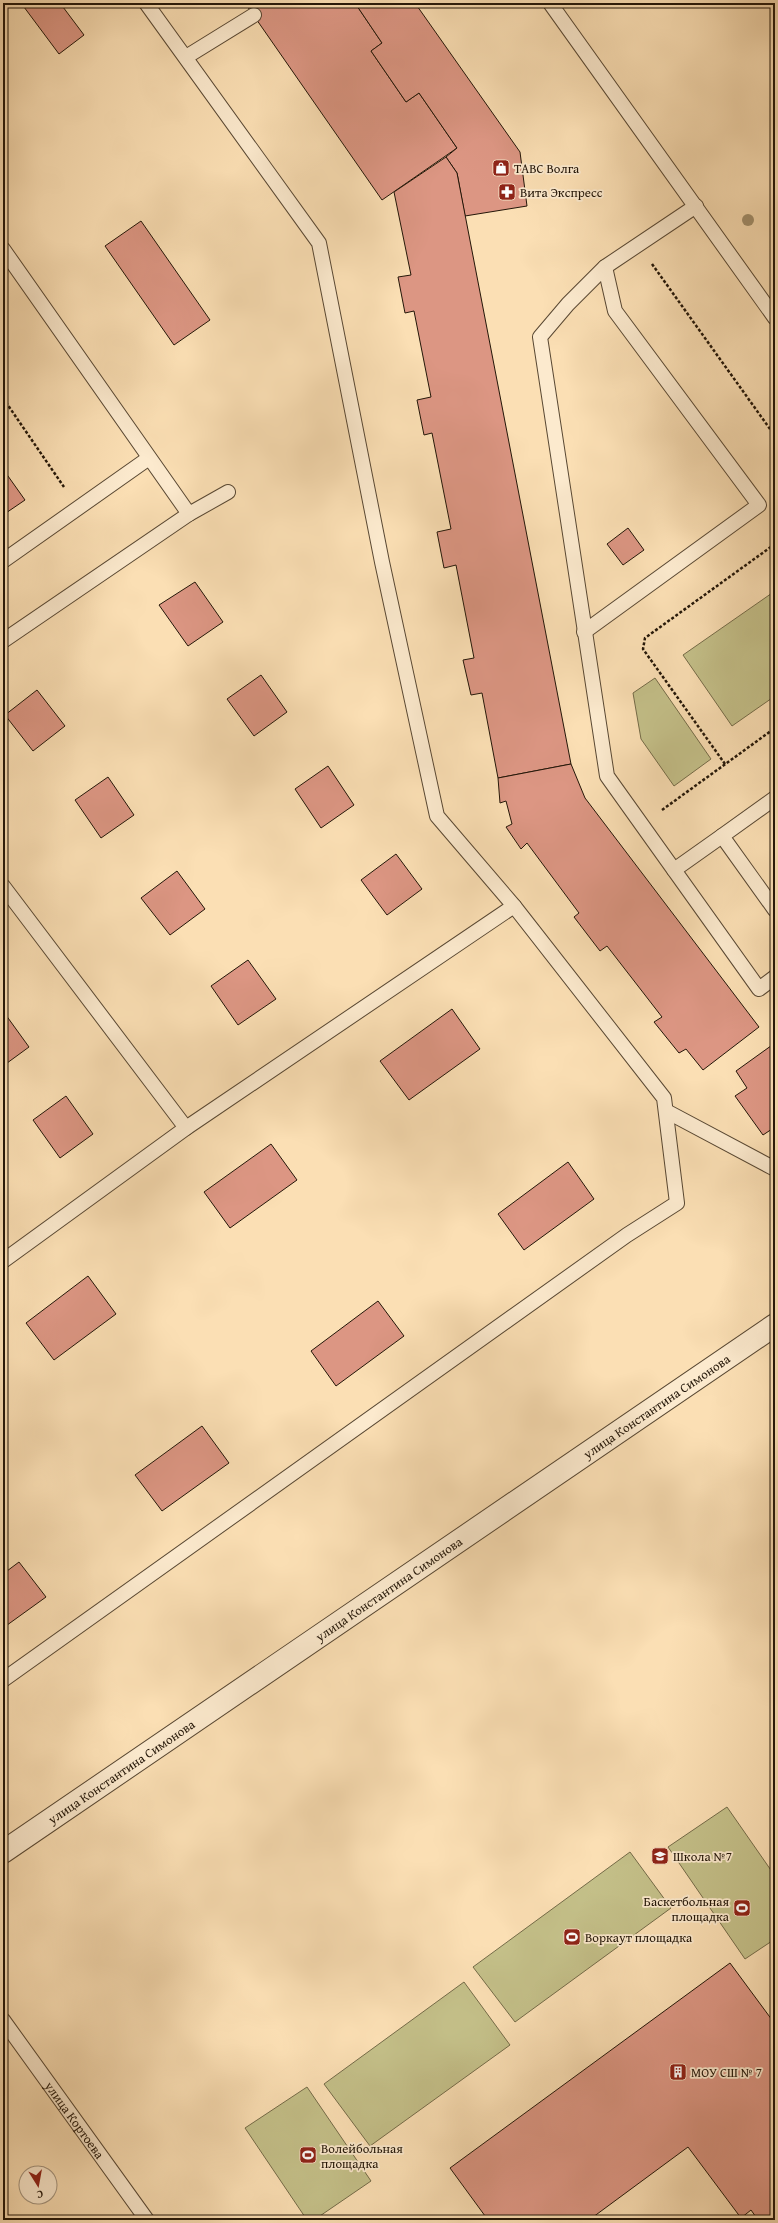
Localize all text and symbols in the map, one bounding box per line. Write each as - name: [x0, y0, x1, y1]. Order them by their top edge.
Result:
- shop icon: ТАВС Волга: [491, 158, 511, 178]
- place label: ТАВС Волга: [514, 159, 580, 178]
- pharmacy icon: Вита Экспресс: [497, 182, 517, 202]
- place label: Вита Экспресс: [520, 183, 603, 202]
- street label: улица Константина Симонова: [578, 1349, 734, 1464]
- street label: улица Константина Симонова: [311, 1531, 467, 1646]
- street label: улица Константина Симонова: [43, 1714, 199, 1829]
- school or university icon: Школа №7: [650, 1846, 670, 1866]
- place label: Школа №7: [673, 1847, 732, 1866]
- place label: Баскетбольная площадка: [644, 1892, 730, 1926]
- sports icon: Баскетбольная площадка: [732, 1898, 752, 1918]
- sports icon: Воркаут площадка: [562, 1927, 582, 1947]
- place label: Воркаут площадка: [585, 1928, 693, 1947]
- building icon: МОУ СШ № 7: [668, 2062, 688, 2082]
- place label: МОУ СШ № 7: [691, 2063, 762, 2082]
- street label: улица Кортоева: [40, 2076, 110, 2163]
- place label: Волейбольная площадка: [321, 2139, 403, 2173]
- sports icon: Волейбольная площадка: [298, 2145, 318, 2165]
- north arrow: [18, 2165, 58, 2205]
- text: С: [35, 2186, 44, 2203]

